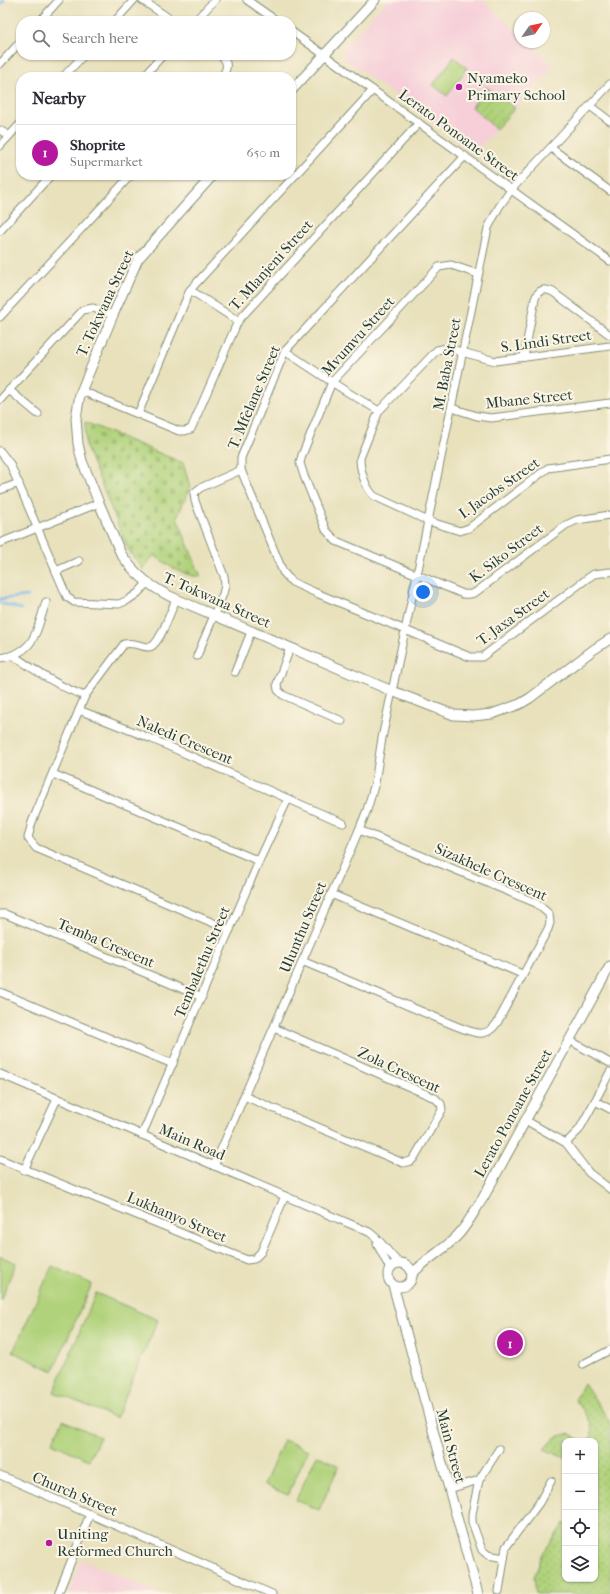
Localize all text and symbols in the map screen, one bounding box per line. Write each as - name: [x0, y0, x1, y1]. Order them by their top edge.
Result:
- north arrow: [514, 12, 550, 48]
- search box: [16, 16, 296, 60]
- icon: search: [30, 27, 52, 49]
- text: Search here: [62, 29, 138, 47]
- place label: Nyameko Primary School: [467, 69, 566, 104]
- marker: Nyameko Primary School: [454, 82, 464, 92]
- street label: Lerato Ponoane Street: [395, 85, 523, 185]
- text: Nearby: [32, 88, 86, 108]
- text: Shoprite: [70, 136, 125, 154]
- text: 1: [43, 145, 47, 160]
- text: 650 m: [247, 145, 280, 160]
- text: Supermarket: [70, 154, 143, 169]
- street label: T. Mlanjeni Street: [225, 215, 317, 314]
- street label: T. Tokwana Street: [72, 246, 138, 359]
- street label: Mvumvu Street: [318, 292, 399, 379]
- street label: M. Baba Street: [429, 315, 465, 412]
- street label: S. Lindi Street: [500, 326, 593, 356]
- street label: T. Mfelane Street: [224, 342, 284, 452]
- street label: Mbane Street: [485, 385, 574, 413]
- street label: I. Jacobs Street: [455, 453, 543, 522]
- street label: K. Siko Street: [466, 519, 547, 586]
- street label: T. Tokwana Street: [160, 568, 274, 632]
- your location: [413, 582, 433, 602]
- street label: T. Jaxa Street: [473, 584, 553, 649]
- street label: Naledi Crescent: [134, 712, 236, 769]
- street label: Sizakhele Crescent: [432, 839, 551, 905]
- street label: Ulunthu Street: [276, 878, 331, 975]
- street label: Tembalethu Street: [170, 903, 234, 1021]
- street label: Temba Crescent: [55, 914, 158, 972]
- street label: Zola Crescent: [355, 1043, 444, 1097]
- street label: Lerato Ponoane Street: [470, 1045, 556, 1180]
- street label: Main Road: [156, 1120, 229, 1164]
- street label: Lukhanyo Street: [124, 1188, 230, 1246]
- pin: 1: [497, 1328, 523, 1358]
- street label: Main Street: [432, 1407, 470, 1486]
- map controls: [562, 1438, 598, 1582]
- button: +: [562, 1438, 598, 1474]
- street label: Church Street: [30, 1468, 121, 1520]
- button: −: [562, 1474, 598, 1510]
- button: locate: [562, 1510, 598, 1546]
- place label: Uniting Reformed Church: [57, 1525, 174, 1560]
- marker: Uniting Reformed Church: [44, 1538, 54, 1548]
- button: layers: [562, 1546, 598, 1582]

